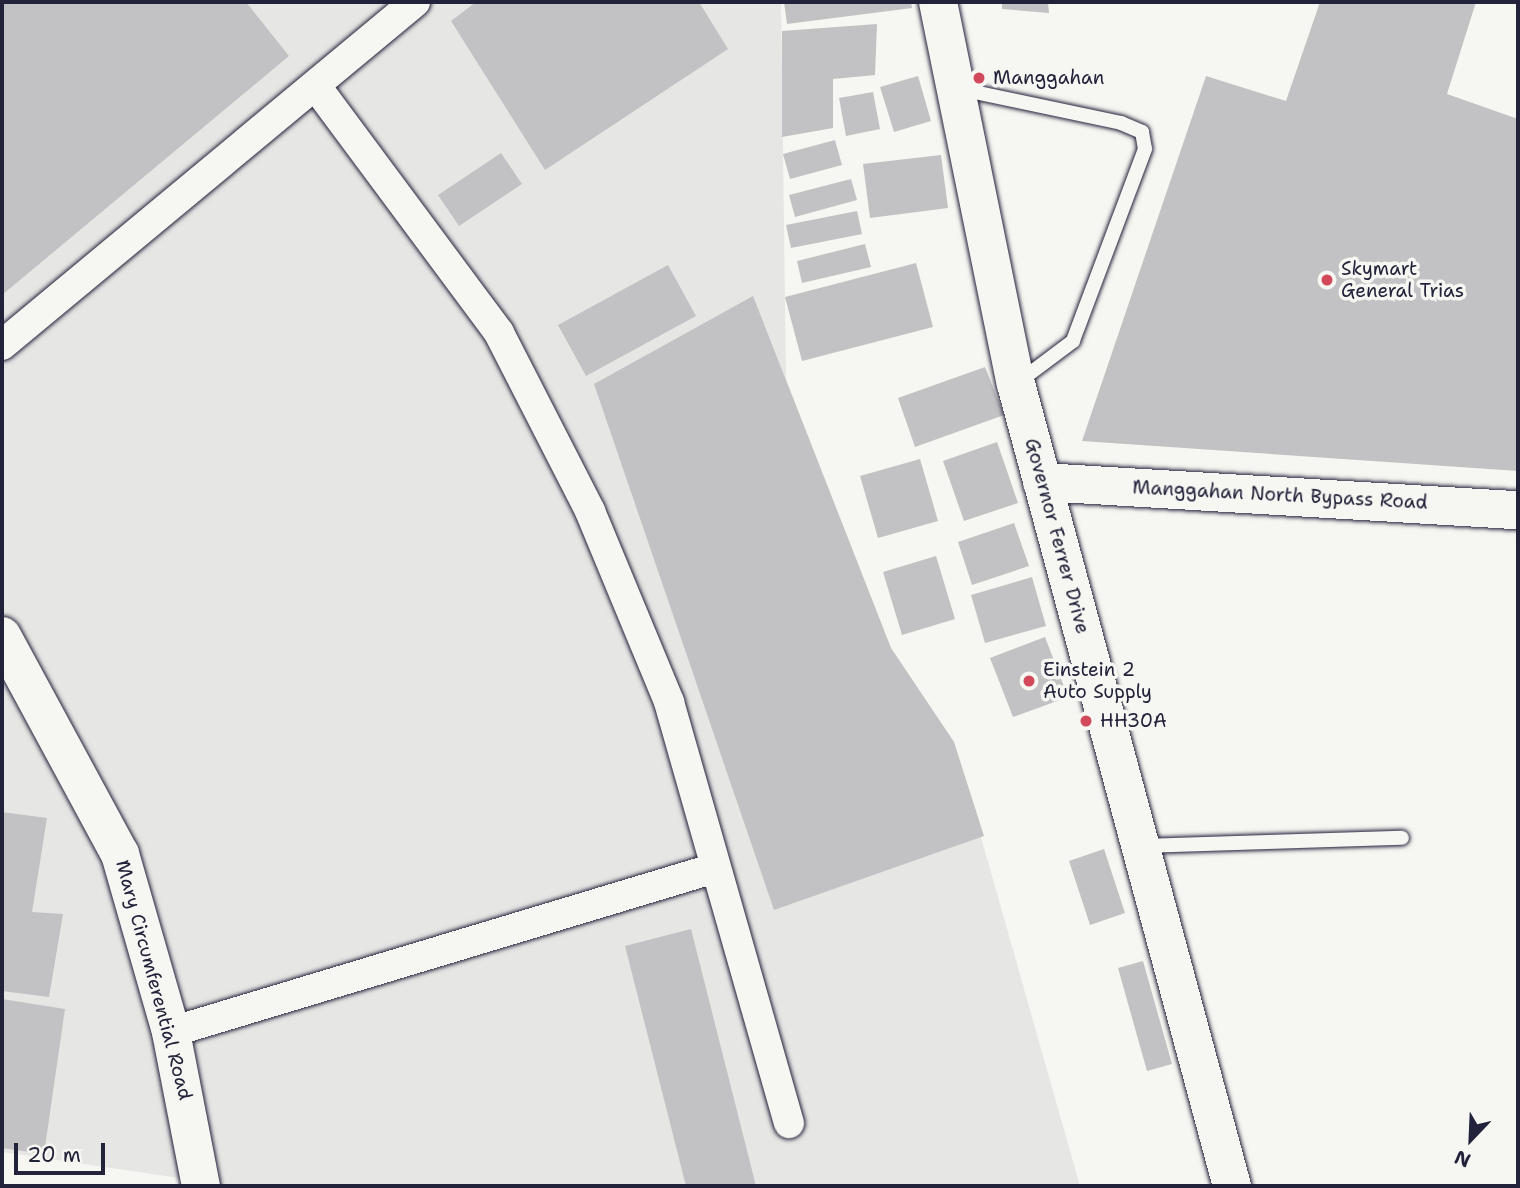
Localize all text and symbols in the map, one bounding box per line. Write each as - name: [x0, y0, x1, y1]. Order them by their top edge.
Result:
- place label: Manggahan: [993, 67, 1104, 89]
- marker: Manggahan: [971, 70, 987, 86]
- place label: Skymart General Trias: [1341, 258, 1464, 302]
- marker: Skymart General Trias: [1319, 272, 1335, 288]
- street label: Governor Ferrer Drive: [1020, 436, 1094, 636]
- street label: Manggahan North Bypass Road: [1132, 476, 1428, 514]
- place label: Einstein 2 Auto Supply: [1043, 659, 1152, 703]
- marker: Einstein 2 Auto Supply: [1021, 673, 1037, 689]
- place label: HH30A: [1100, 710, 1167, 732]
- marker: HH30A: [1078, 713, 1094, 729]
- street label: Mary Circumferential Road: [111, 858, 197, 1102]
- north arrow: [1436, 1104, 1506, 1174]
- scale bar: [18, 1128, 108, 1172]
- text: 20 m: [27, 1141, 81, 1169]
- text: N: [1451, 1144, 1474, 1173]

